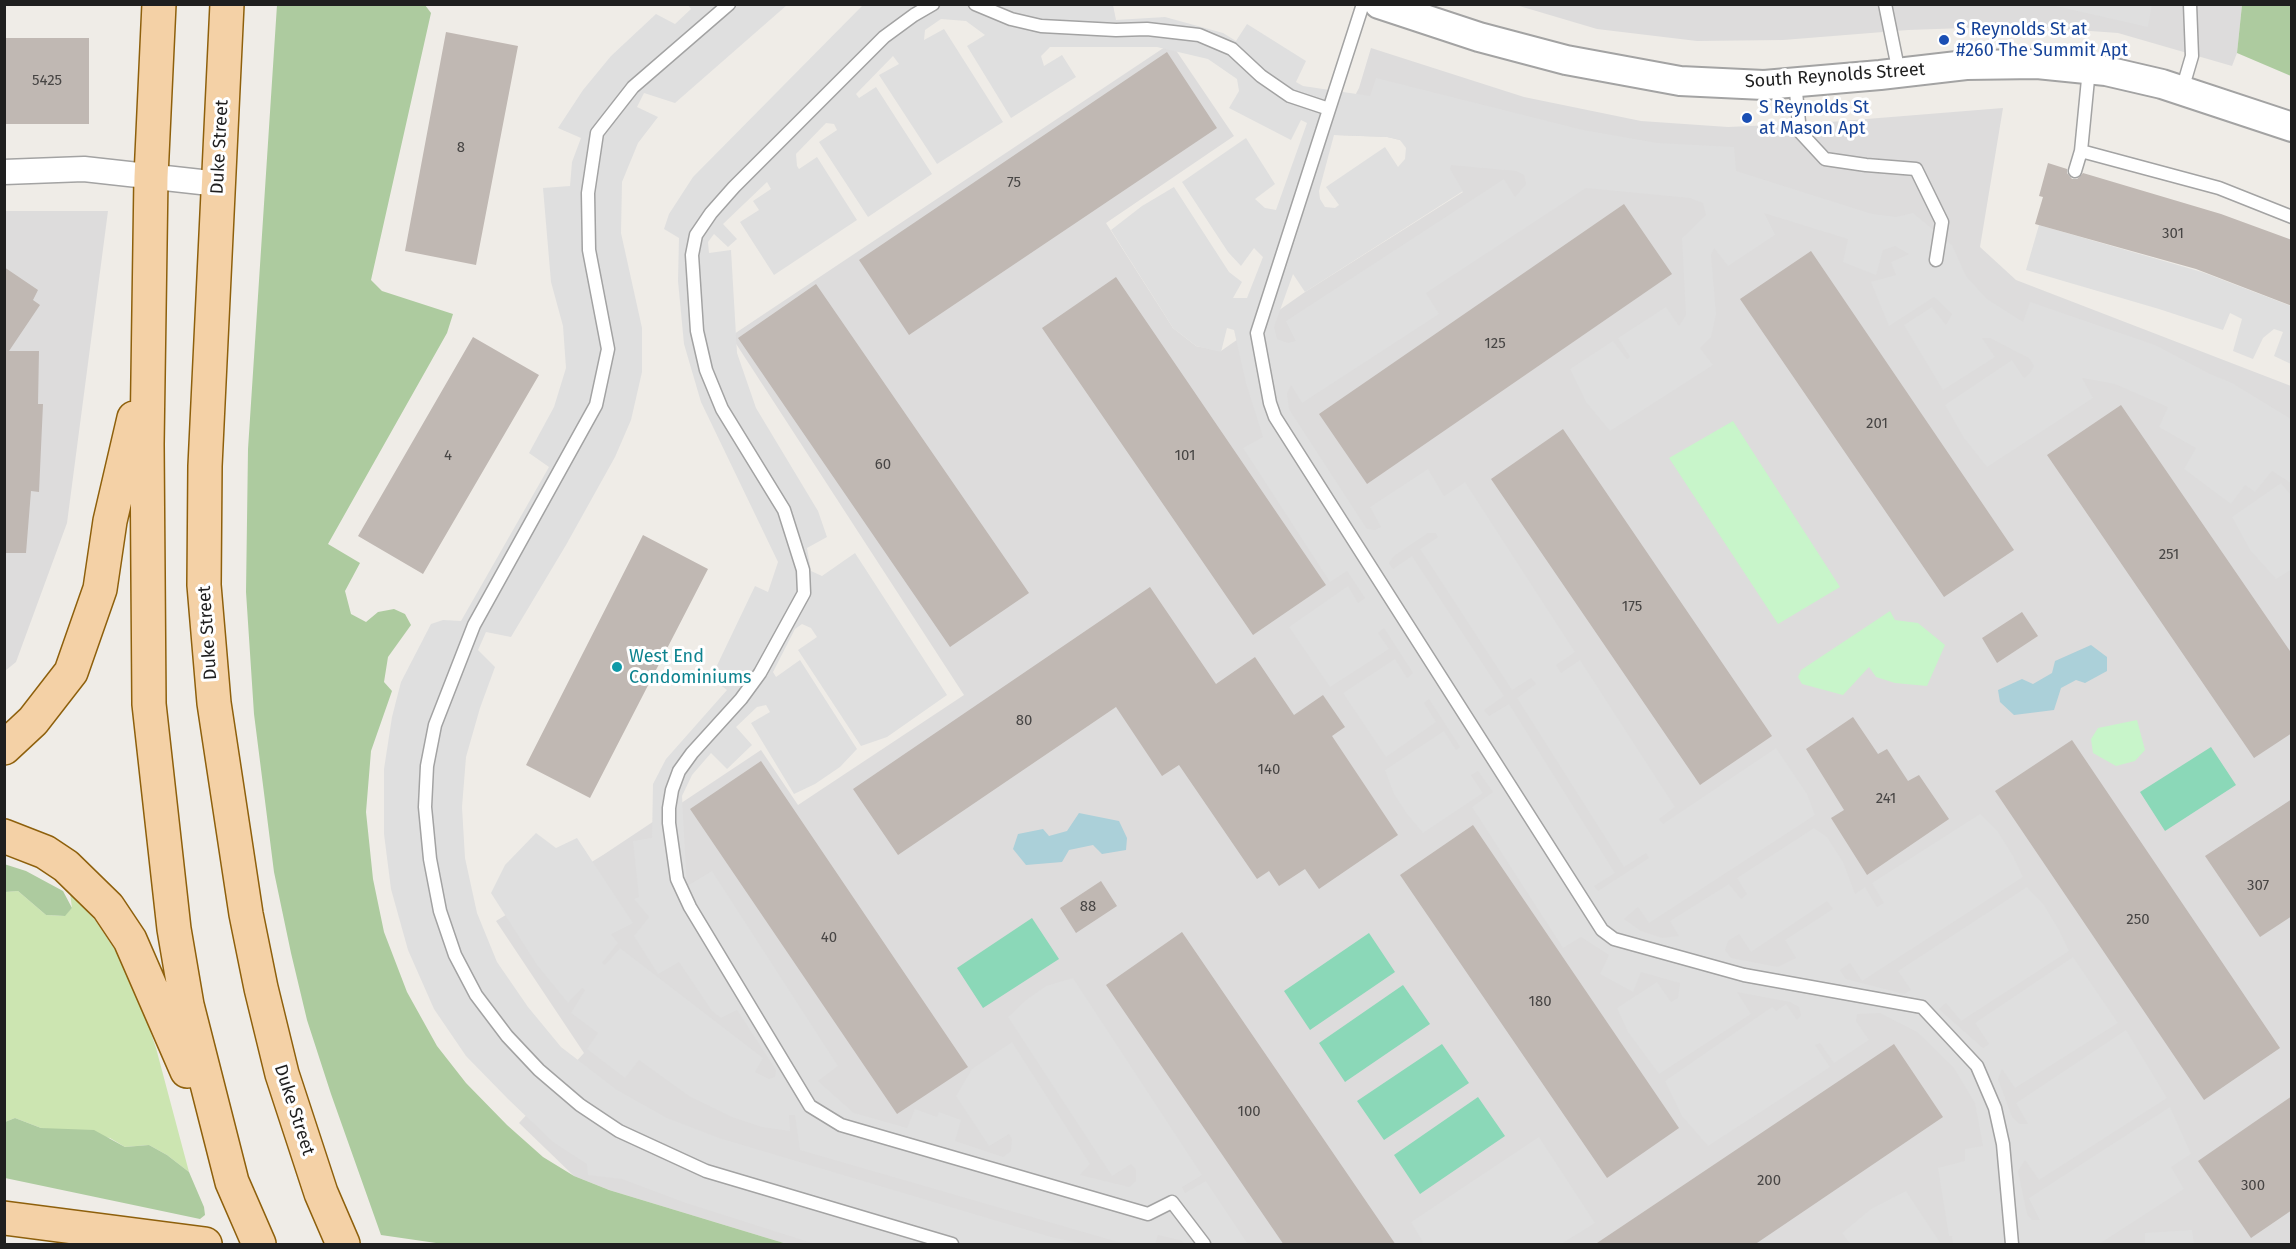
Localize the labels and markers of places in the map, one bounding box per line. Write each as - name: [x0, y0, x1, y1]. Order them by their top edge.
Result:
- place label: S Reynolds St at #260 The Summit Apt: [1956, 19, 2128, 62]
- marker: S Reynolds St at #260 The Summit Apt: [1937, 33, 1951, 47]
- place label: S Reynolds St at Mason Apt: [1759, 97, 1869, 140]
- marker: S Reynolds St at Mason Apt: [1740, 111, 1754, 125]
- place label: West End Condominiums: [629, 646, 751, 688]
- marker: West End Condominiums: [610, 660, 624, 674]

